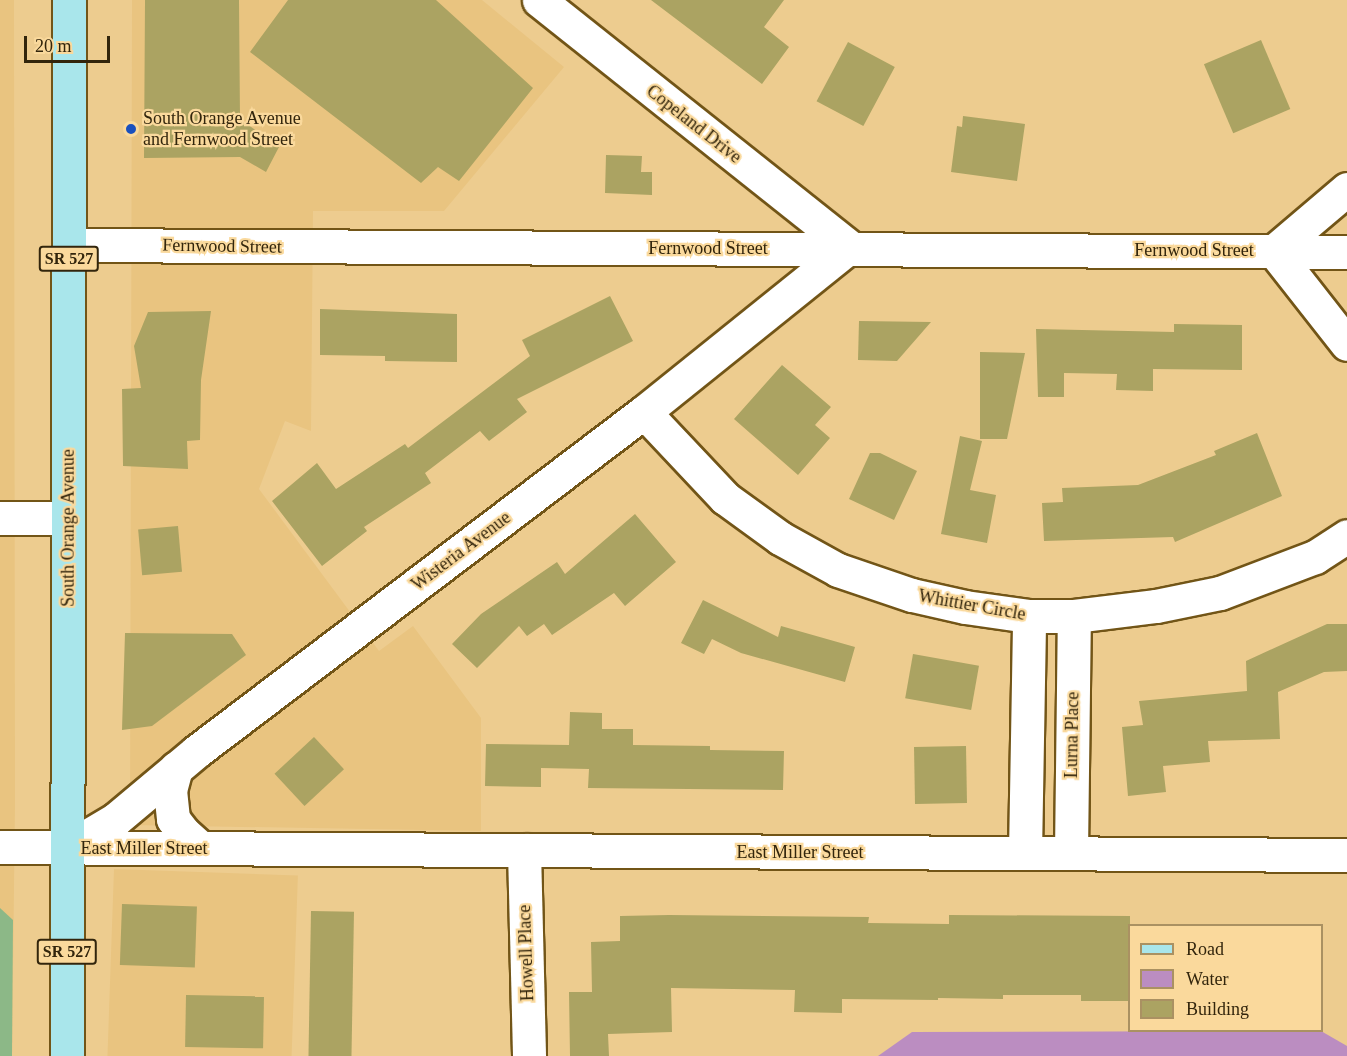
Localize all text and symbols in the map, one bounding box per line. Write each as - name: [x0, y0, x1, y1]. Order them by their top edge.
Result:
- scale bar: [27, 24, 112, 62]
- text: 20 m: [35, 36, 72, 56]
- street label: Copeland Drive: [642, 80, 746, 168]
- place label: South Orange Avenue and Fernwood Street: [143, 108, 302, 150]
- marker: South Orange Avenue and Fernwood Street: [124, 122, 138, 136]
- street label: Fernwood Street: [162, 234, 282, 258]
- street label: Fernwood Street: [648, 237, 768, 259]
- street label: Fernwood Street: [1134, 239, 1254, 261]
- road number: SR 527: [38, 246, 100, 272]
- street label: South Orange Avenue: [57, 449, 79, 607]
- street label: Wisteria Avenue: [407, 506, 515, 596]
- street label: Whittier Circle: [917, 585, 1027, 625]
- street label: Lurna Place: [1060, 692, 1084, 778]
- street label: East Miller Street: [81, 837, 207, 859]
- street label: East Miller Street: [737, 841, 863, 863]
- street label: Howell Place: [514, 904, 538, 1002]
- legend: [1128, 924, 1323, 1032]
- road number: SR 527: [36, 939, 98, 965]
- text: Road: [1186, 939, 1224, 959]
- text: Water: [1186, 969, 1229, 989]
- text: Building: [1186, 999, 1249, 1019]

